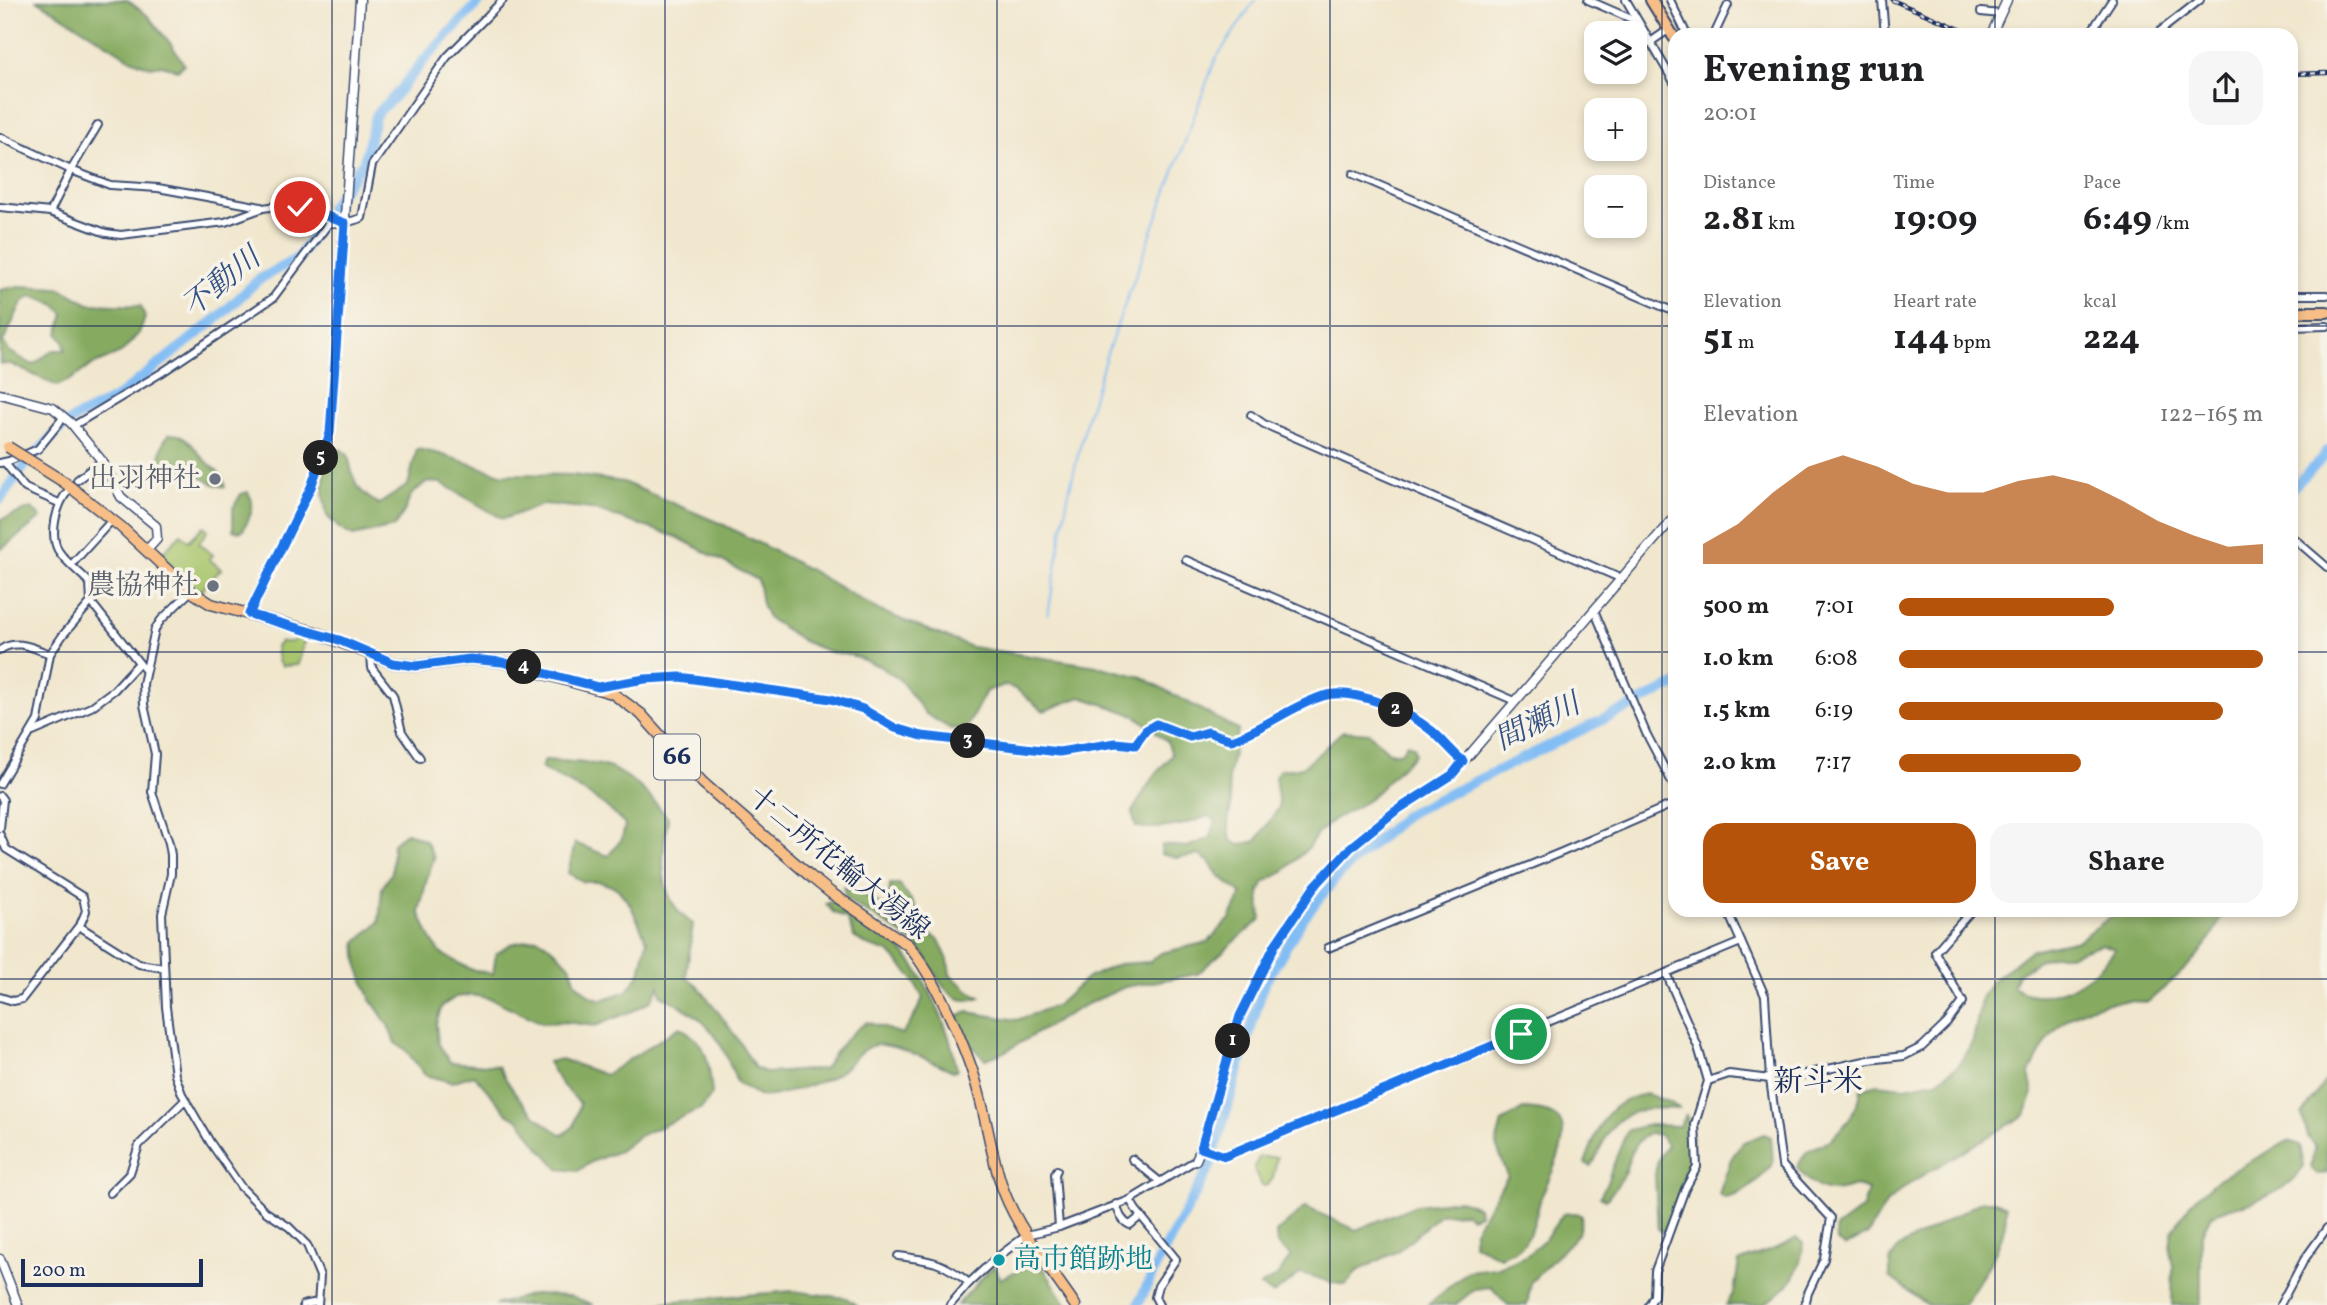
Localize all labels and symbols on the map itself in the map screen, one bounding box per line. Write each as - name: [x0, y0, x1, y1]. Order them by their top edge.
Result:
- pin: [270, 177, 330, 237]
- water label: 不動川: [174, 236, 273, 328]
- pin: 5: [304, 440, 338, 476]
- place label: 出羽神社: [89, 460, 201, 499]
- marker: 出羽神社: [207, 471, 223, 487]
- place label: 農協神社: [87, 567, 199, 606]
- marker: 農協神社: [205, 578, 221, 594]
- pin: 4: [506, 650, 542, 684]
- water label: 間瀬川: [1488, 683, 1590, 762]
- pin: 2: [1378, 692, 1414, 728]
- pin: 3: [950, 724, 986, 758]
- road number: 66: [654, 734, 700, 779]
- street label: 十二所花輪大湯線: [739, 778, 937, 950]
- pin: [1491, 1004, 1551, 1064]
- pin: 1: [1216, 1024, 1250, 1058]
- district label: 新斗米: [1773, 1062, 1863, 1104]
- place label: 高市館跡地: [1013, 1241, 1153, 1280]
- marker: 高市館跡地: [991, 1252, 1007, 1268]
- scale bar: [21, 1256, 203, 1288]

